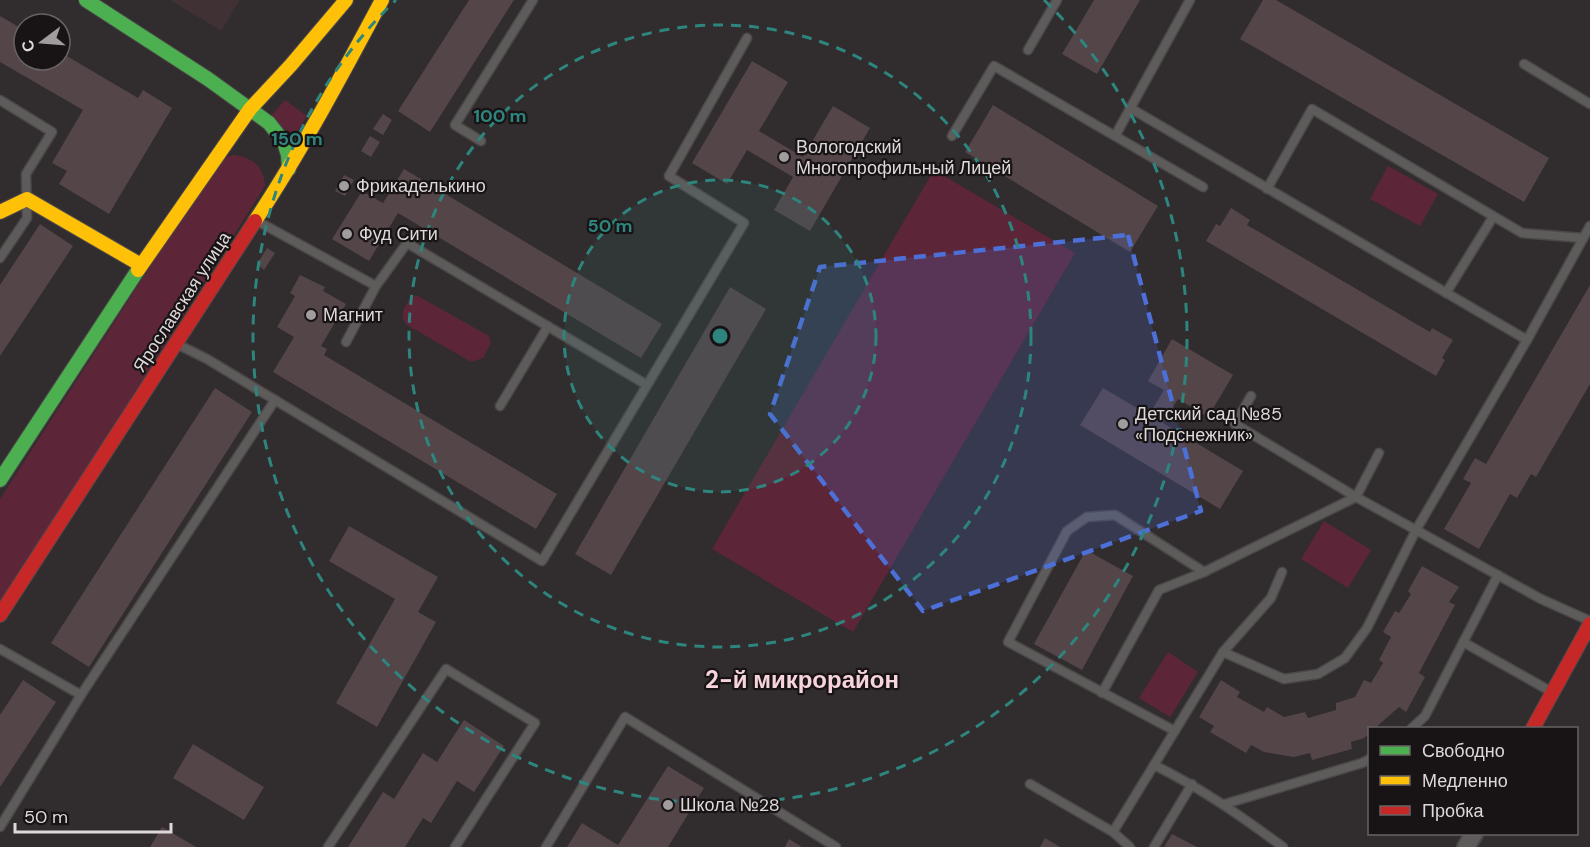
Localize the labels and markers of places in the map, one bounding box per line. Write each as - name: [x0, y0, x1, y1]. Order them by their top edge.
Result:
- place label: Вологодский Многопрофильный Лицей: [796, 135, 1011, 180]
- marker: Вологодский Многопрофильный Лицей: [777, 150, 791, 164]
- place label: Фрикаделькино: [356, 174, 486, 198]
- marker: Фрикаделькино: [337, 179, 351, 193]
- place label: Фуд Сити: [359, 222, 438, 246]
- marker: Фуд Сити: [340, 227, 354, 241]
- place label: Магнит: [323, 303, 383, 327]
- marker: Магнит: [304, 308, 318, 322]
- centre of rings: [710, 326, 730, 346]
- place label: Детский сад №85 «Подснежник»: [1135, 402, 1282, 447]
- marker: Детский сад №85 «Подснежник»: [1116, 417, 1130, 431]
- place label: Школа №28: [680, 793, 780, 817]
- marker: Школа №28: [661, 798, 675, 812]

